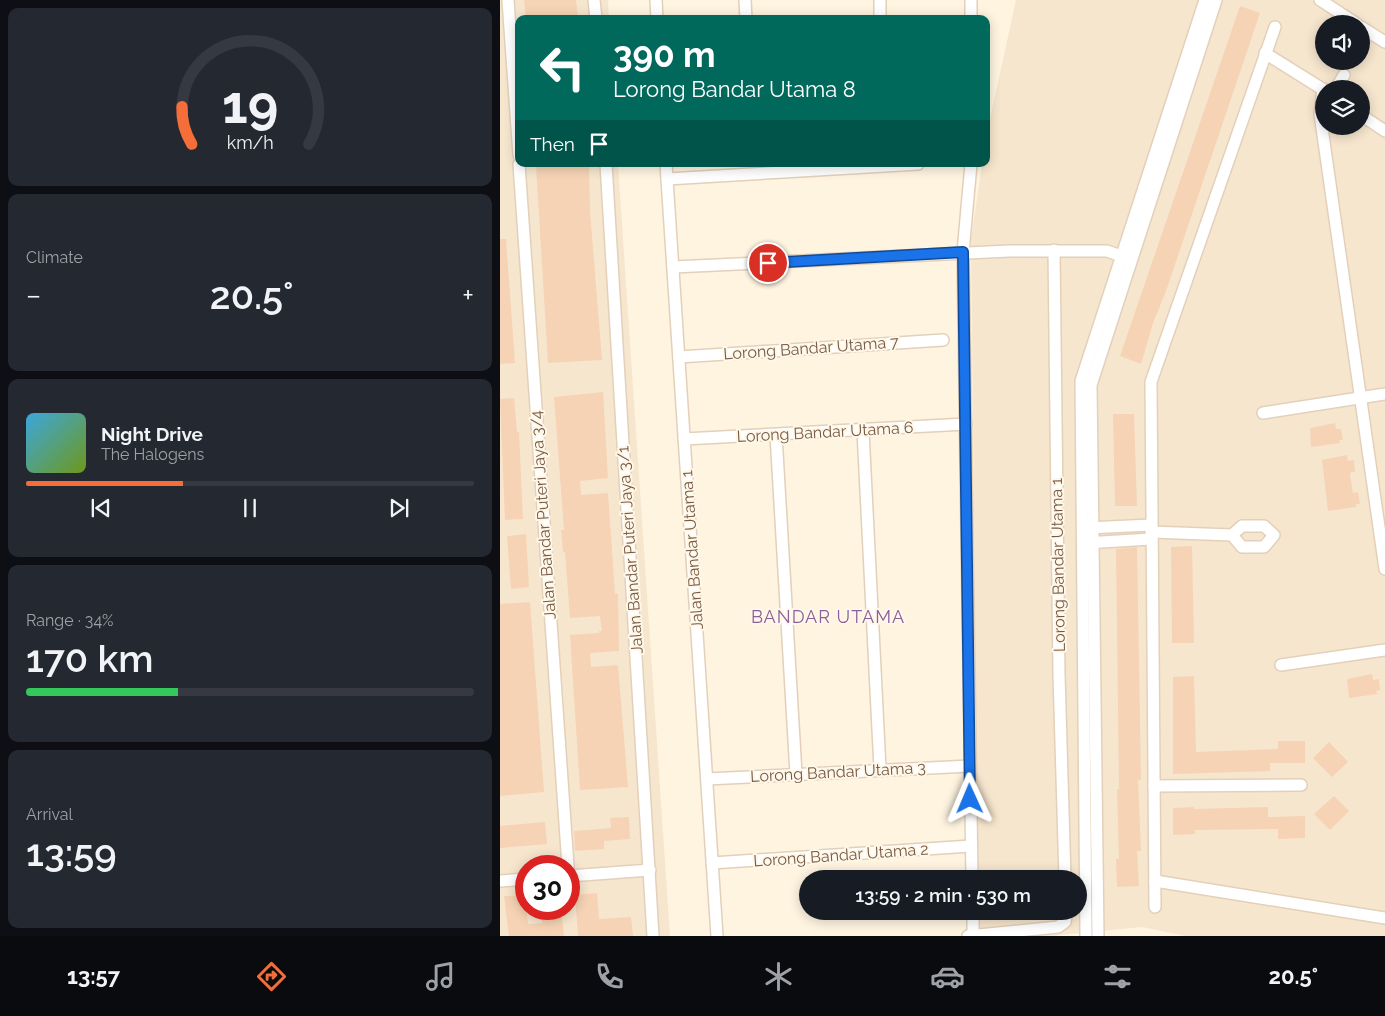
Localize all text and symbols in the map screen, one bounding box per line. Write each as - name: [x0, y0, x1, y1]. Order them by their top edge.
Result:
- map controls: [1315, 15, 1370, 135]
- button: sound: [1315, 15, 1370, 70]
- text: 390 m: [613, 34, 716, 75]
- icon: left: [530, 35, 595, 100]
- text: 19: [222, 74, 278, 135]
- text: Lorong Bandar Utama 8: [613, 76, 856, 102]
- button: layers: [1315, 80, 1370, 135]
- icon: arrive: [585, 130, 613, 158]
- text: km/h: [226, 132, 274, 153]
- text: Then: [530, 133, 575, 155]
- pin: [747, 242, 789, 284]
- text: Climate: [26, 248, 83, 267]
- icon: arrive: [754, 249, 782, 277]
- text: 20.5°: [210, 273, 294, 318]
- text: −: [26, 279, 41, 312]
- text: +: [462, 279, 474, 312]
- street label: Lorong Bandar Utama 7: [723, 332, 900, 364]
- street label: Jalan Bandar Puteri Jaya 3/4: [526, 410, 560, 620]
- street label: Lorong Bandar Utama 6: [736, 418, 914, 446]
- text: Night Drive: [101, 423, 203, 445]
- text: The Halogens: [101, 445, 204, 464]
- street label: Jalan Bandar Puteri Jaya 3/1: [613, 445, 647, 655]
- street label: Jalan Bandar Utama 1: [677, 469, 707, 630]
- street label: Lorong Bandar Utama 1: [1047, 478, 1069, 652]
- icon: previous: [87, 494, 115, 522]
- icon: pause: [236, 494, 264, 522]
- icon: next: [385, 494, 413, 522]
- district label: BANDAR UTAMA: [751, 606, 905, 627]
- text: Range · 34%: [26, 611, 114, 630]
- text: 170 km: [26, 636, 154, 681]
- street label: Lorong Bandar Utama 3: [750, 758, 926, 786]
- position arrow: [943, 772, 995, 824]
- text: Arrival: [26, 805, 73, 824]
- text: 13:59: [26, 830, 117, 875]
- street label: Lorong Bandar Utama 2: [753, 839, 929, 871]
- speed limit sign: 30: [515, 855, 580, 920]
- text: 13:59 · 2 min · 530 m: [855, 884, 1031, 906]
- icon: directions: [254, 959, 289, 994]
- icon: music: [423, 959, 458, 994]
- icon: phone: [592, 959, 627, 994]
- icon: climate: [761, 959, 796, 994]
- icon: car: [930, 959, 965, 994]
- icon: filters: [1100, 959, 1135, 994]
- text: 13:57: [67, 963, 120, 989]
- text: 20.5°: [1269, 963, 1318, 989]

